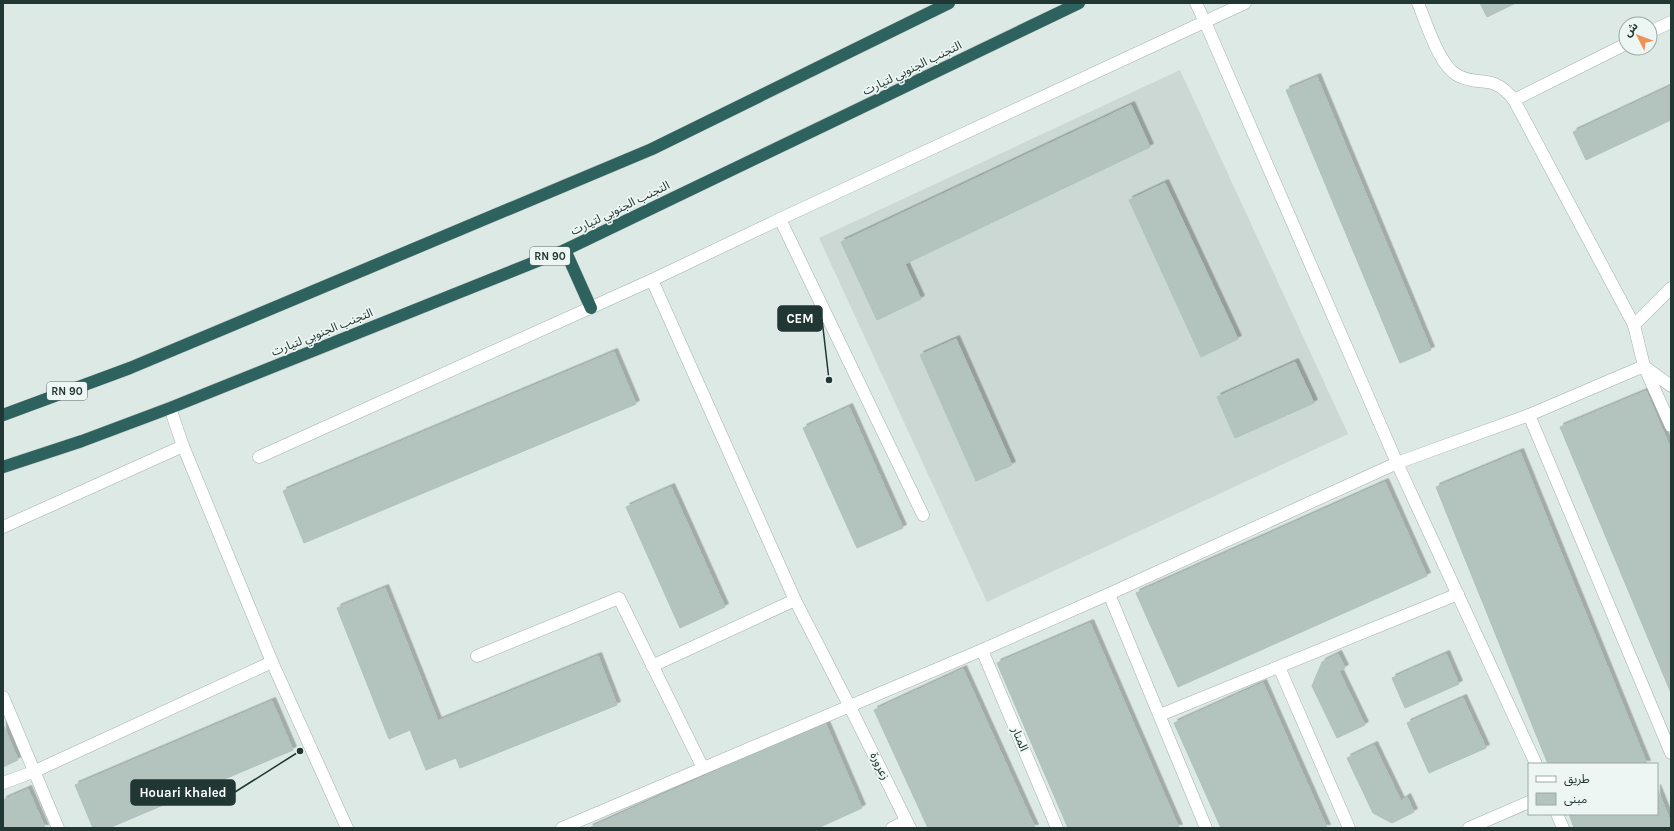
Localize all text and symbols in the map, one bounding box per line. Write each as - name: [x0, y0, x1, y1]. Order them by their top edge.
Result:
- north arrow: [1618, 16, 1658, 56]
- text: ش: [1621, 20, 1641, 40]
- street label: التجنب الجنوبي لتيارت: [860, 38, 965, 101]
- street label: التجنب الجنوبي لتيارت: [568, 178, 673, 241]
- road number: RN 90: [530, 247, 570, 265]
- street label: التجنب الجنوبي لتيارت: [269, 305, 376, 361]
- callout: CEM: [778, 306, 822, 331]
- text: CEM: [786, 311, 814, 326]
- road number: RN 90: [47, 382, 87, 400]
- street label: المنار: [1008, 724, 1031, 753]
- street label: زعرورة: [867, 750, 893, 782]
- legend: [1528, 763, 1658, 815]
- text: طريق: [1564, 772, 1590, 787]
- callout: Houari khaled: [131, 780, 235, 805]
- text: Houari khaled: [139, 785, 227, 800]
- text: مبنى: [1564, 792, 1587, 806]

